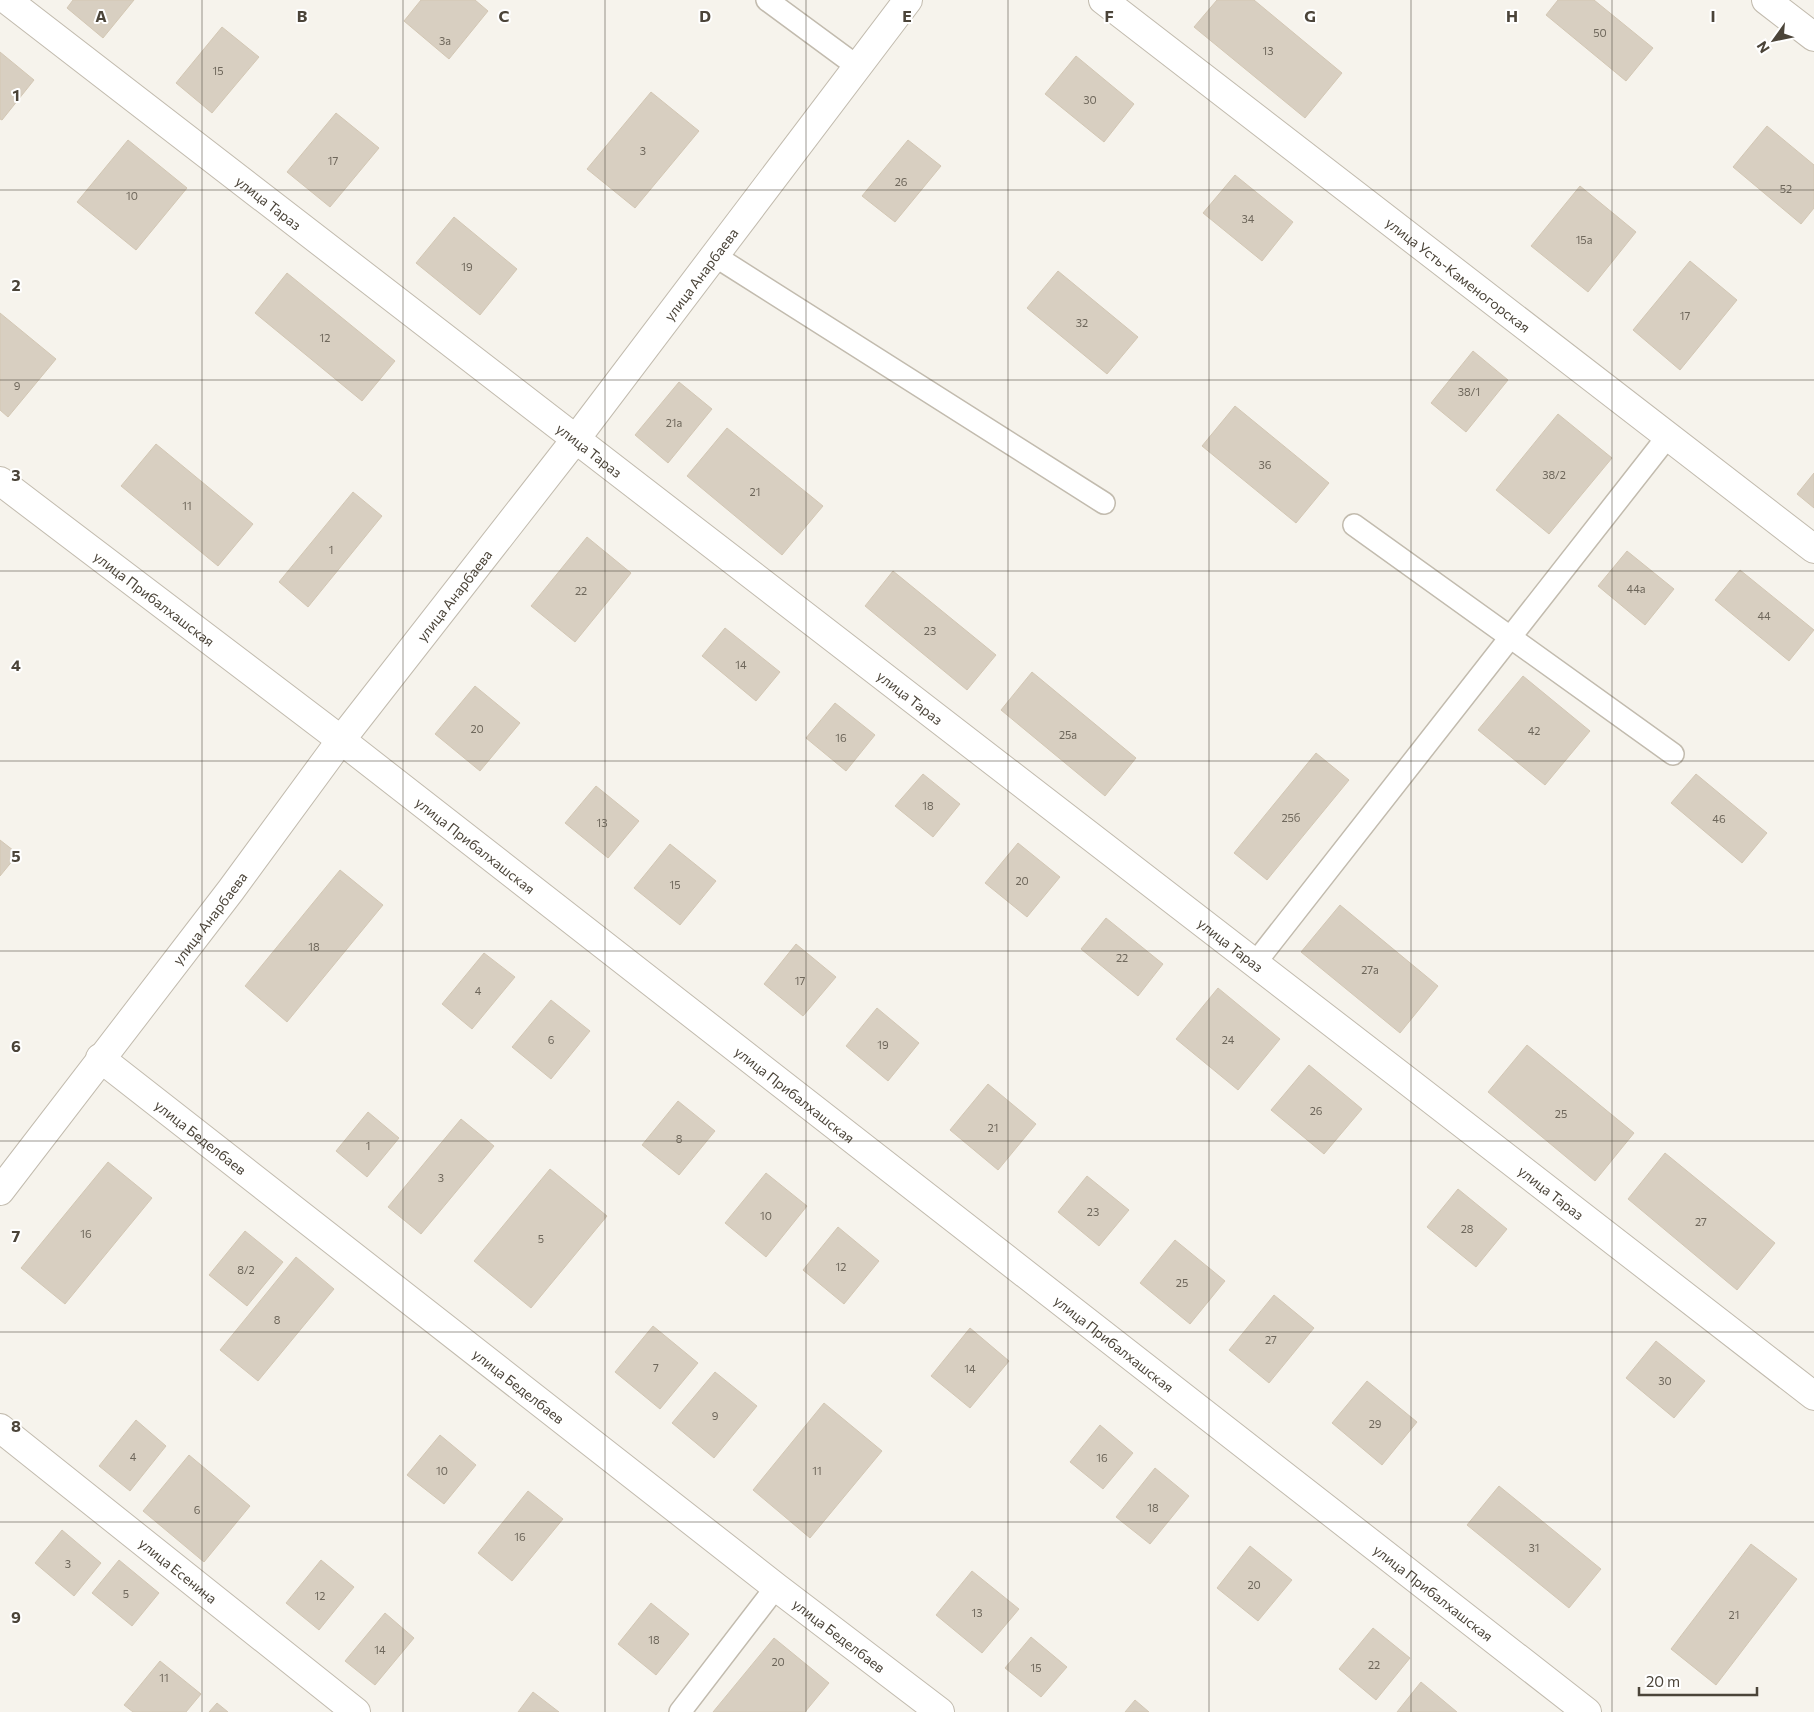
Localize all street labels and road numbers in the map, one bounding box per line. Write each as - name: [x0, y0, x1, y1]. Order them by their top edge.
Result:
- street label: улица Тараз: [233, 172, 305, 233]
- street label: улица Усть-Каменогорская: [1383, 213, 1534, 335]
- street label: улица Анарбаева: [660, 224, 741, 324]
- street label: улица Тараз: [553, 419, 626, 481]
- street label: улица Анарбаева: [413, 546, 495, 645]
- street label: улица Прибалхашская: [91, 547, 218, 650]
- street label: улица Тараз: [874, 667, 947, 728]
- street label: улица Прибалхашская: [412, 793, 539, 897]
- street label: улица Анарбаева: [169, 868, 250, 968]
- street label: улица Тараз: [1195, 914, 1267, 975]
- street label: улица Прибалхашская: [732, 1042, 858, 1146]
- street label: улица Беделбаев: [152, 1096, 250, 1178]
- street label: улица Тараз: [1515, 1162, 1588, 1223]
- street label: улица Прибалхашская: [1051, 1291, 1177, 1395]
- street label: улица Беделбаев: [470, 1345, 568, 1427]
- street label: улица Есенина: [136, 1534, 221, 1606]
- street label: улица Прибалхашская: [1370, 1540, 1497, 1644]
- street label: улица Беделбаев: [790, 1595, 889, 1676]

